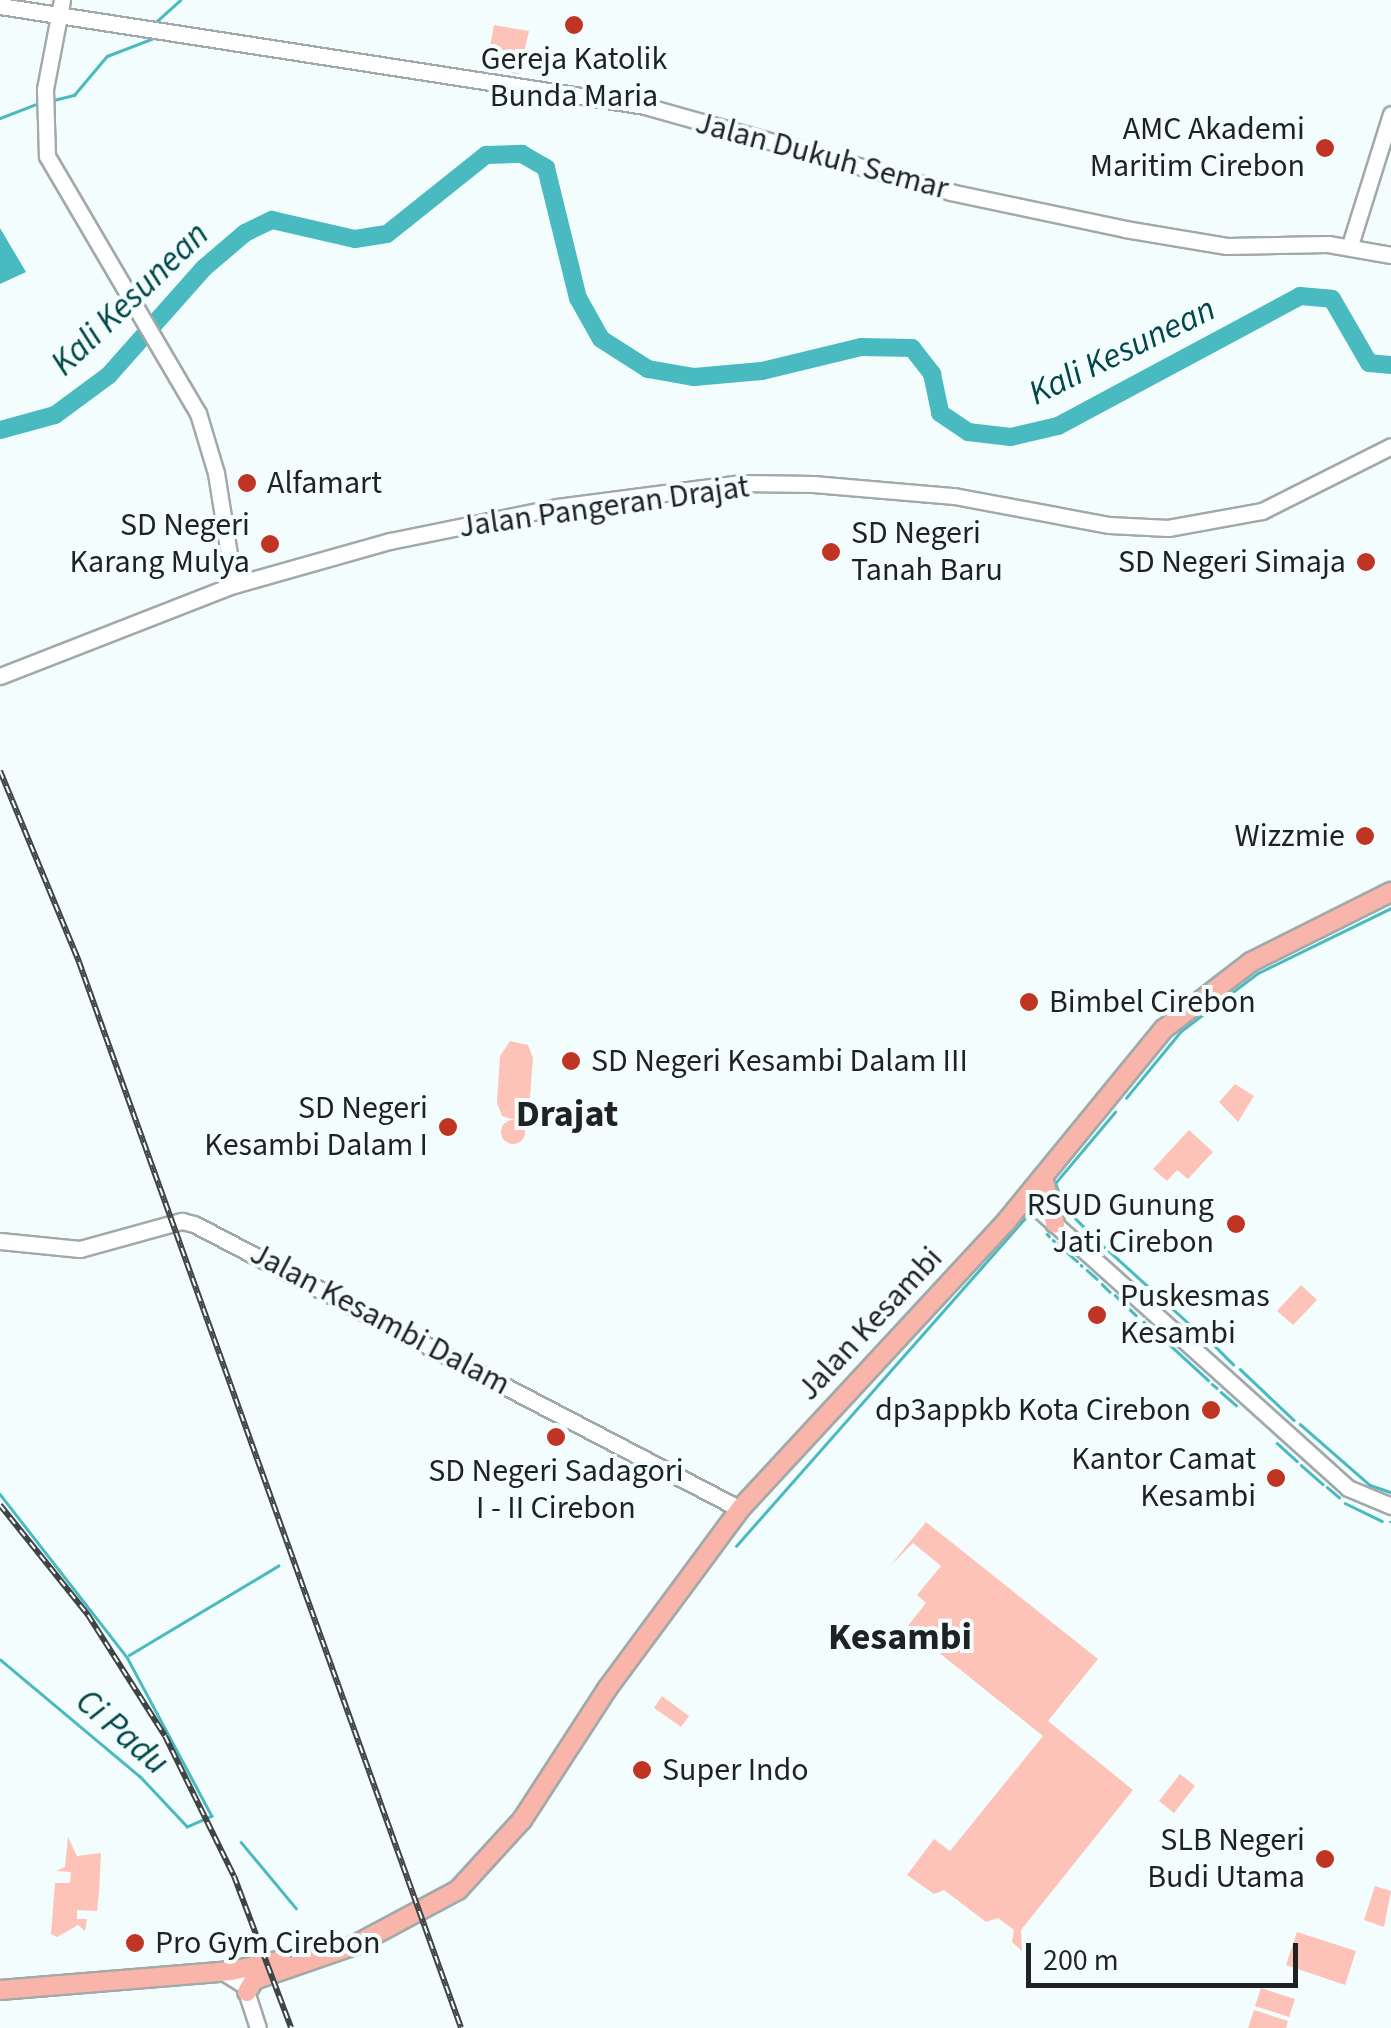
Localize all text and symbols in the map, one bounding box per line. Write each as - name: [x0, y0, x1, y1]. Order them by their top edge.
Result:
- marker: Gereja Katolik Bunda Maria: [563, 14, 585, 36]
- place label: Gereja Katolik Bunda Maria: [481, 41, 667, 116]
- street label: Jalan Dukuh Semar: [691, 104, 953, 208]
- place label: AMC Akademi Maritim Cirebon: [1090, 111, 1305, 186]
- marker: AMC Akademi Maritim Cirebon: [1314, 137, 1336, 159]
- water label: Kali Kesunean: [43, 214, 217, 384]
- water label: Kali Kesunean: [1022, 288, 1222, 414]
- place label: Alfamart: [267, 464, 382, 502]
- street label: Jalan Pangeran Drajat: [456, 468, 752, 546]
- marker: Alfamart: [236, 472, 258, 494]
- place label: SD Negeri Karang Mulya: [70, 507, 250, 582]
- place label: SD Negeri Tanah Baru: [851, 515, 1003, 590]
- marker: SD Negeri Karang Mulya: [259, 533, 281, 555]
- marker: SD Negeri Tanah Baru: [820, 541, 842, 563]
- place label: SD Negeri Simaja: [1118, 543, 1346, 581]
- marker: SD Negeri Simaja: [1355, 551, 1377, 573]
- place label: Wizzmie: [1235, 817, 1345, 855]
- marker: Wizzmie: [1354, 825, 1376, 847]
- place label: Bimbel Cirebon: [1049, 983, 1256, 1021]
- marker: Bimbel Cirebon: [1018, 991, 1040, 1013]
- place label: SD Negeri Kesambi Dalam III: [591, 1042, 968, 1080]
- marker: SD Negeri Kesambi Dalam III: [560, 1050, 582, 1072]
- place label: SD Negeri Kesambi Dalam I: [204, 1090, 428, 1165]
- district label: Drajat: [516, 1092, 618, 1138]
- marker: SD Negeri Kesambi Dalam I: [437, 1116, 459, 1138]
- place label: RSUD Gunung Jati Cirebon: [1027, 1187, 1214, 1262]
- marker: RSUD Gunung Jati Cirebon: [1223, 1211, 1249, 1237]
- street label: Jalan Kesambi Dalam: [244, 1234, 516, 1404]
- street label: Jalan Kesambi: [789, 1239, 951, 1409]
- place label: Puskesmas Kesambi: [1120, 1278, 1270, 1353]
- marker: Puskesmas Kesambi: [1084, 1302, 1110, 1328]
- place label: dp3appkb Kota Cirebon: [875, 1391, 1191, 1429]
- marker: dp3appkb Kota Cirebon: [1200, 1399, 1222, 1421]
- marker: SD Negeri Sadagori I - II Cirebon: [545, 1426, 567, 1448]
- place label: Kantor Camat Kesambi: [1071, 1441, 1256, 1516]
- place label: SD Negeri Sadagori I - II Cirebon: [428, 1453, 684, 1528]
- marker: Kantor Camat Kesambi: [1265, 1467, 1287, 1489]
- district label: Kesambi: [828, 1615, 972, 1661]
- water label: Ci Padu: [67, 1680, 177, 1784]
- place label: Super Indo: [662, 1751, 809, 1789]
- marker: Super Indo: [631, 1759, 653, 1781]
- place label: SLB Negeri Budi Utama: [1147, 1822, 1305, 1897]
- marker: SLB Negeri Budi Utama: [1314, 1848, 1336, 1870]
- scale bar: [1031, 1923, 1304, 1985]
- place label: Pro Gym Cirebon: [155, 1924, 381, 1962]
- marker: Pro Gym Cirebon: [124, 1932, 146, 1954]
- text: 200 m: [1043, 1939, 1119, 1982]

